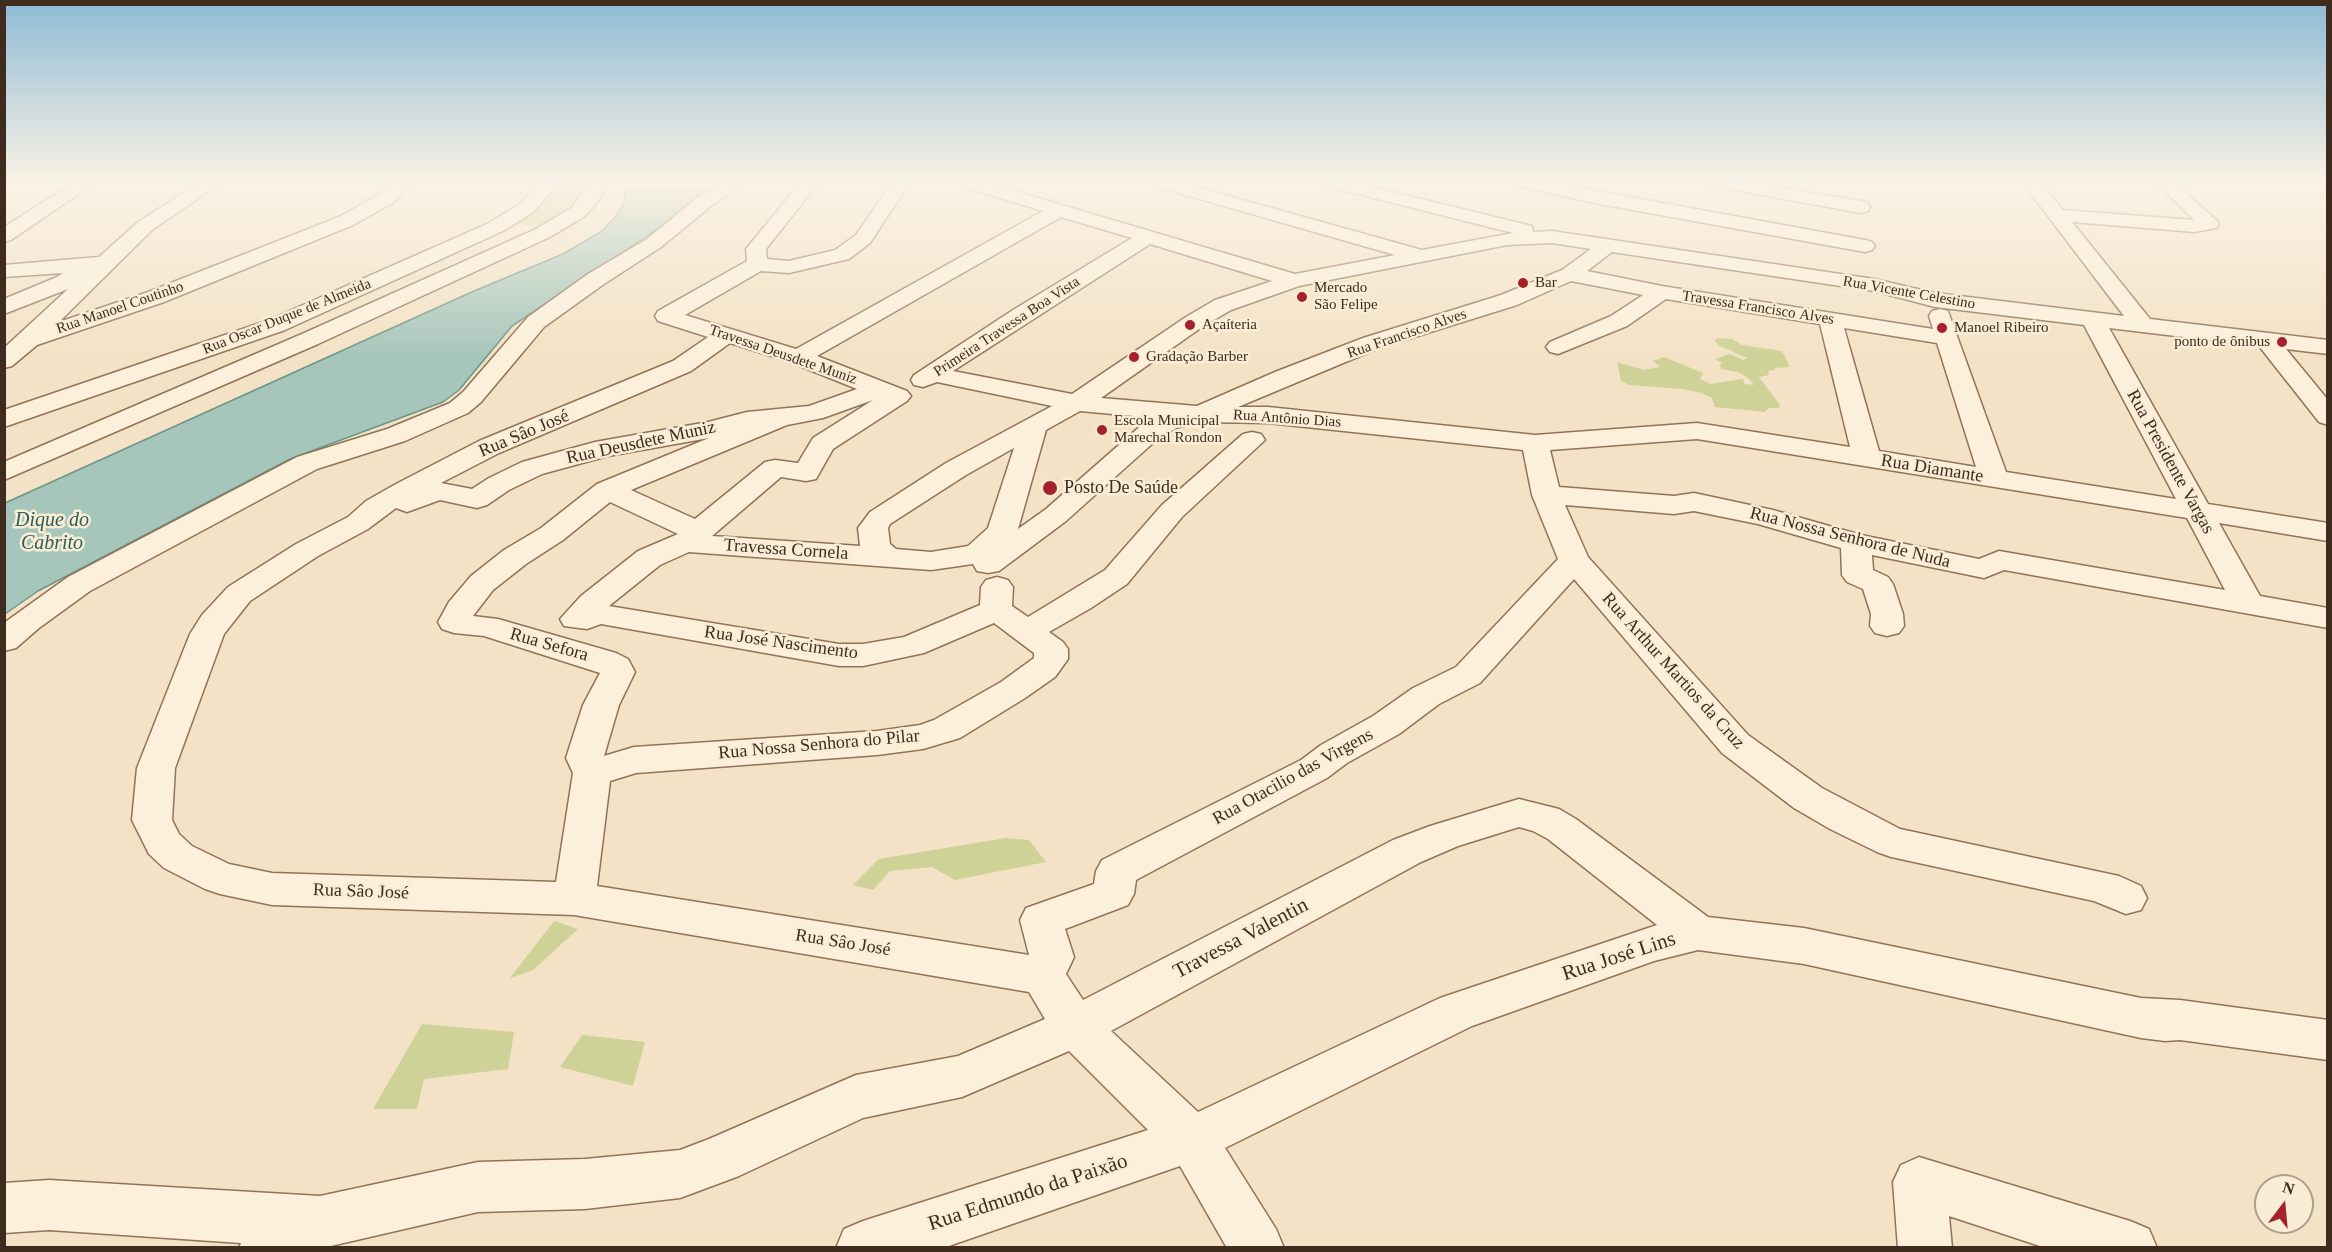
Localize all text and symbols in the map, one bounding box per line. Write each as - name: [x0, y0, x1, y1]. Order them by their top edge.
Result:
- street label: Rua Vicente Celestino: [1841, 272, 1977, 314]
- street label: Primeira Travessa Boa Vista: [931, 273, 1083, 381]
- place label: Bar: [1535, 274, 1557, 292]
- street label: Rua Oscar Duque de Almeida: [200, 275, 374, 359]
- marker: Bar: [1516, 276, 1530, 290]
- street label: Rua Manoel Coutinho: [54, 278, 186, 338]
- place label: Mercado São Felipe: [1314, 279, 1378, 314]
- street label: Travessa Francisco Alves: [1681, 287, 1835, 329]
- marker: Mercado São Felipe: [1295, 290, 1309, 304]
- street label: Rua Francisco Alves: [1345, 305, 1469, 363]
- place label: Açaíteria: [1202, 316, 1257, 334]
- marker: Açaíteria: [1183, 318, 1197, 332]
- place label: Manoel Ribeiro: [1954, 319, 2049, 337]
- street label: Travessa Deusdete Muniz: [707, 321, 859, 389]
- marker: Manoel Ribeiro: [1935, 321, 1949, 335]
- place label: ponto de ônibus: [2174, 333, 2270, 351]
- marker: ponto de ônibus: [2275, 335, 2289, 349]
- place label: Gradação Barber: [1146, 348, 1248, 366]
- marker: Gradação Barber: [1127, 350, 1141, 364]
- street label: Rua Presidente Vargas: [2121, 386, 2219, 538]
- street label: Rua Sâo José: [476, 405, 572, 463]
- street label: Rua Antônio Dias: [1232, 406, 1342, 432]
- place label: Escola Municipal Marechal Rondon: [1114, 412, 1222, 447]
- street label: Rua Deusdete Muniz: [564, 417, 718, 469]
- marker: Escola Municipal Marechal Rondon: [1095, 423, 1109, 437]
- street label: Rua Diamante: [1879, 450, 1985, 488]
- place label: Posto De Saúde: [1064, 477, 1178, 499]
- marker: Posto De Saúde: [1041, 479, 1059, 497]
- street label: Rua Nossa Senhora de Nuda: [1747, 503, 1953, 573]
- water label: Dique do Cabrito: [15, 509, 89, 556]
- street label: Travessa Cornela: [723, 535, 849, 565]
- street label: Rua Arthur Martios da Cruz: [1597, 588, 1749, 754]
- street label: Rua José Nascimento: [703, 622, 859, 664]
- street label: Rua Sefora: [507, 624, 591, 666]
- street label: Rua Otacilio das Virgens: [1209, 724, 1377, 830]
- street label: Rua Nossa Senhora do Pilar: [717, 725, 921, 765]
- street label: Rua Sâo José: [313, 880, 409, 904]
- street label: Travessa Valentin: [1169, 893, 1313, 985]
- street label: Rua Sâo José: [794, 925, 892, 961]
- street label: Rua José Lins: [1559, 927, 1679, 987]
- street label: Rua Edmundo da Paixão: [925, 1149, 1131, 1237]
- north arrow: [2254, 1174, 2314, 1234]
- text: N: [2281, 1178, 2296, 1198]

